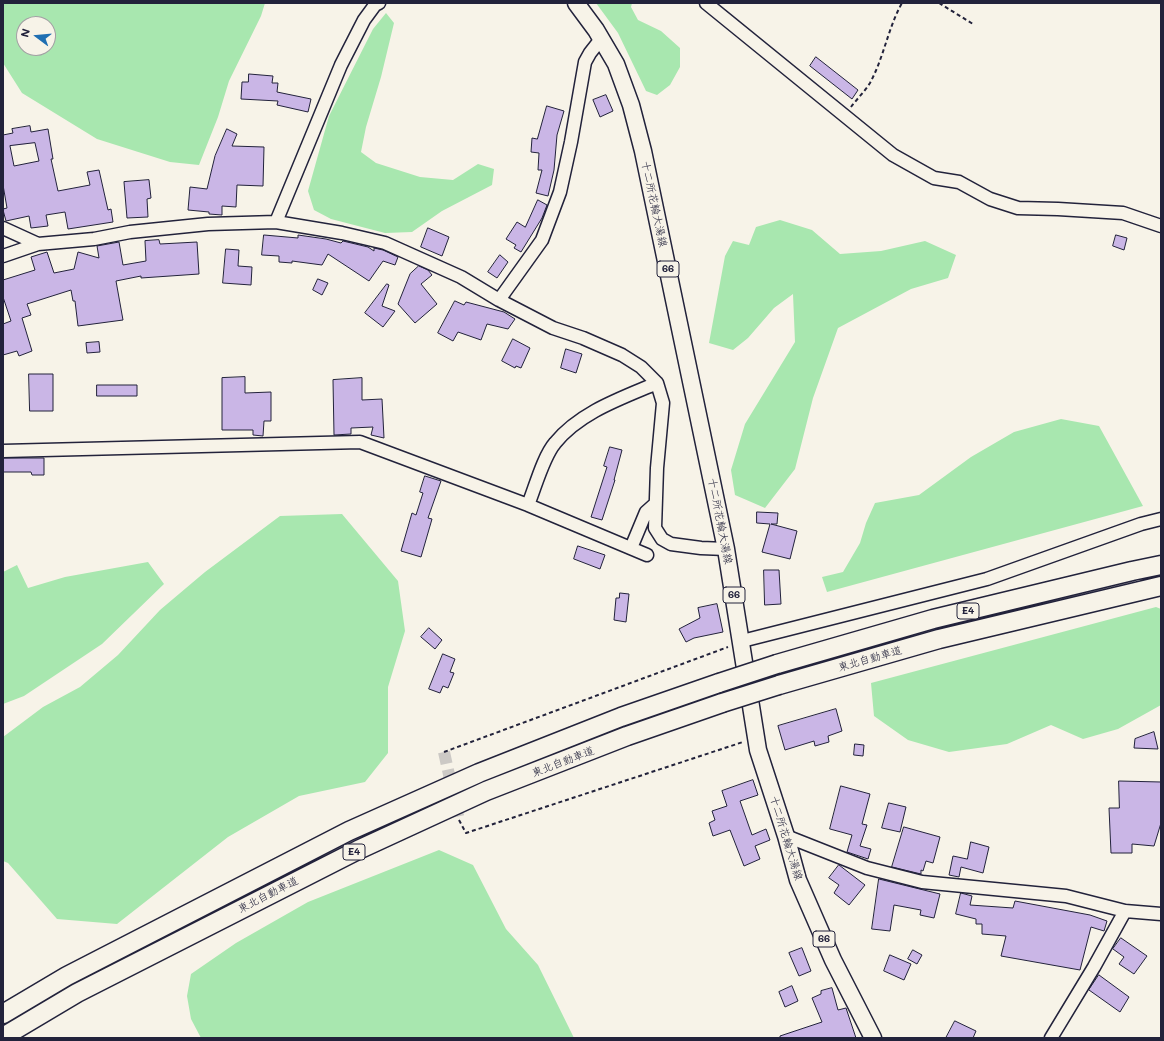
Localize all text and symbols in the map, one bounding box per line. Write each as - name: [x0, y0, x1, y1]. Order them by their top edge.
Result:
- north arrow: [16, 16, 56, 56]
- text: N: [17, 27, 33, 39]
- street label: 十二所花輪大湯線: [638, 160, 670, 248]
- road number: 66: [657, 261, 679, 277]
- street label: 十二所花輪大湯線: [705, 477, 735, 565]
- road number: 66: [723, 587, 745, 603]
- road number: E4: [957, 603, 979, 619]
- street label: 東北自動車道: [836, 644, 904, 674]
- street label: 東北自動車道: [530, 744, 596, 780]
- street label: 十二所花輪大湯線: [767, 794, 805, 882]
- road number: E4: [343, 844, 365, 860]
- street label: 東北自動車道: [236, 874, 300, 916]
- road number: 66: [813, 931, 835, 947]

